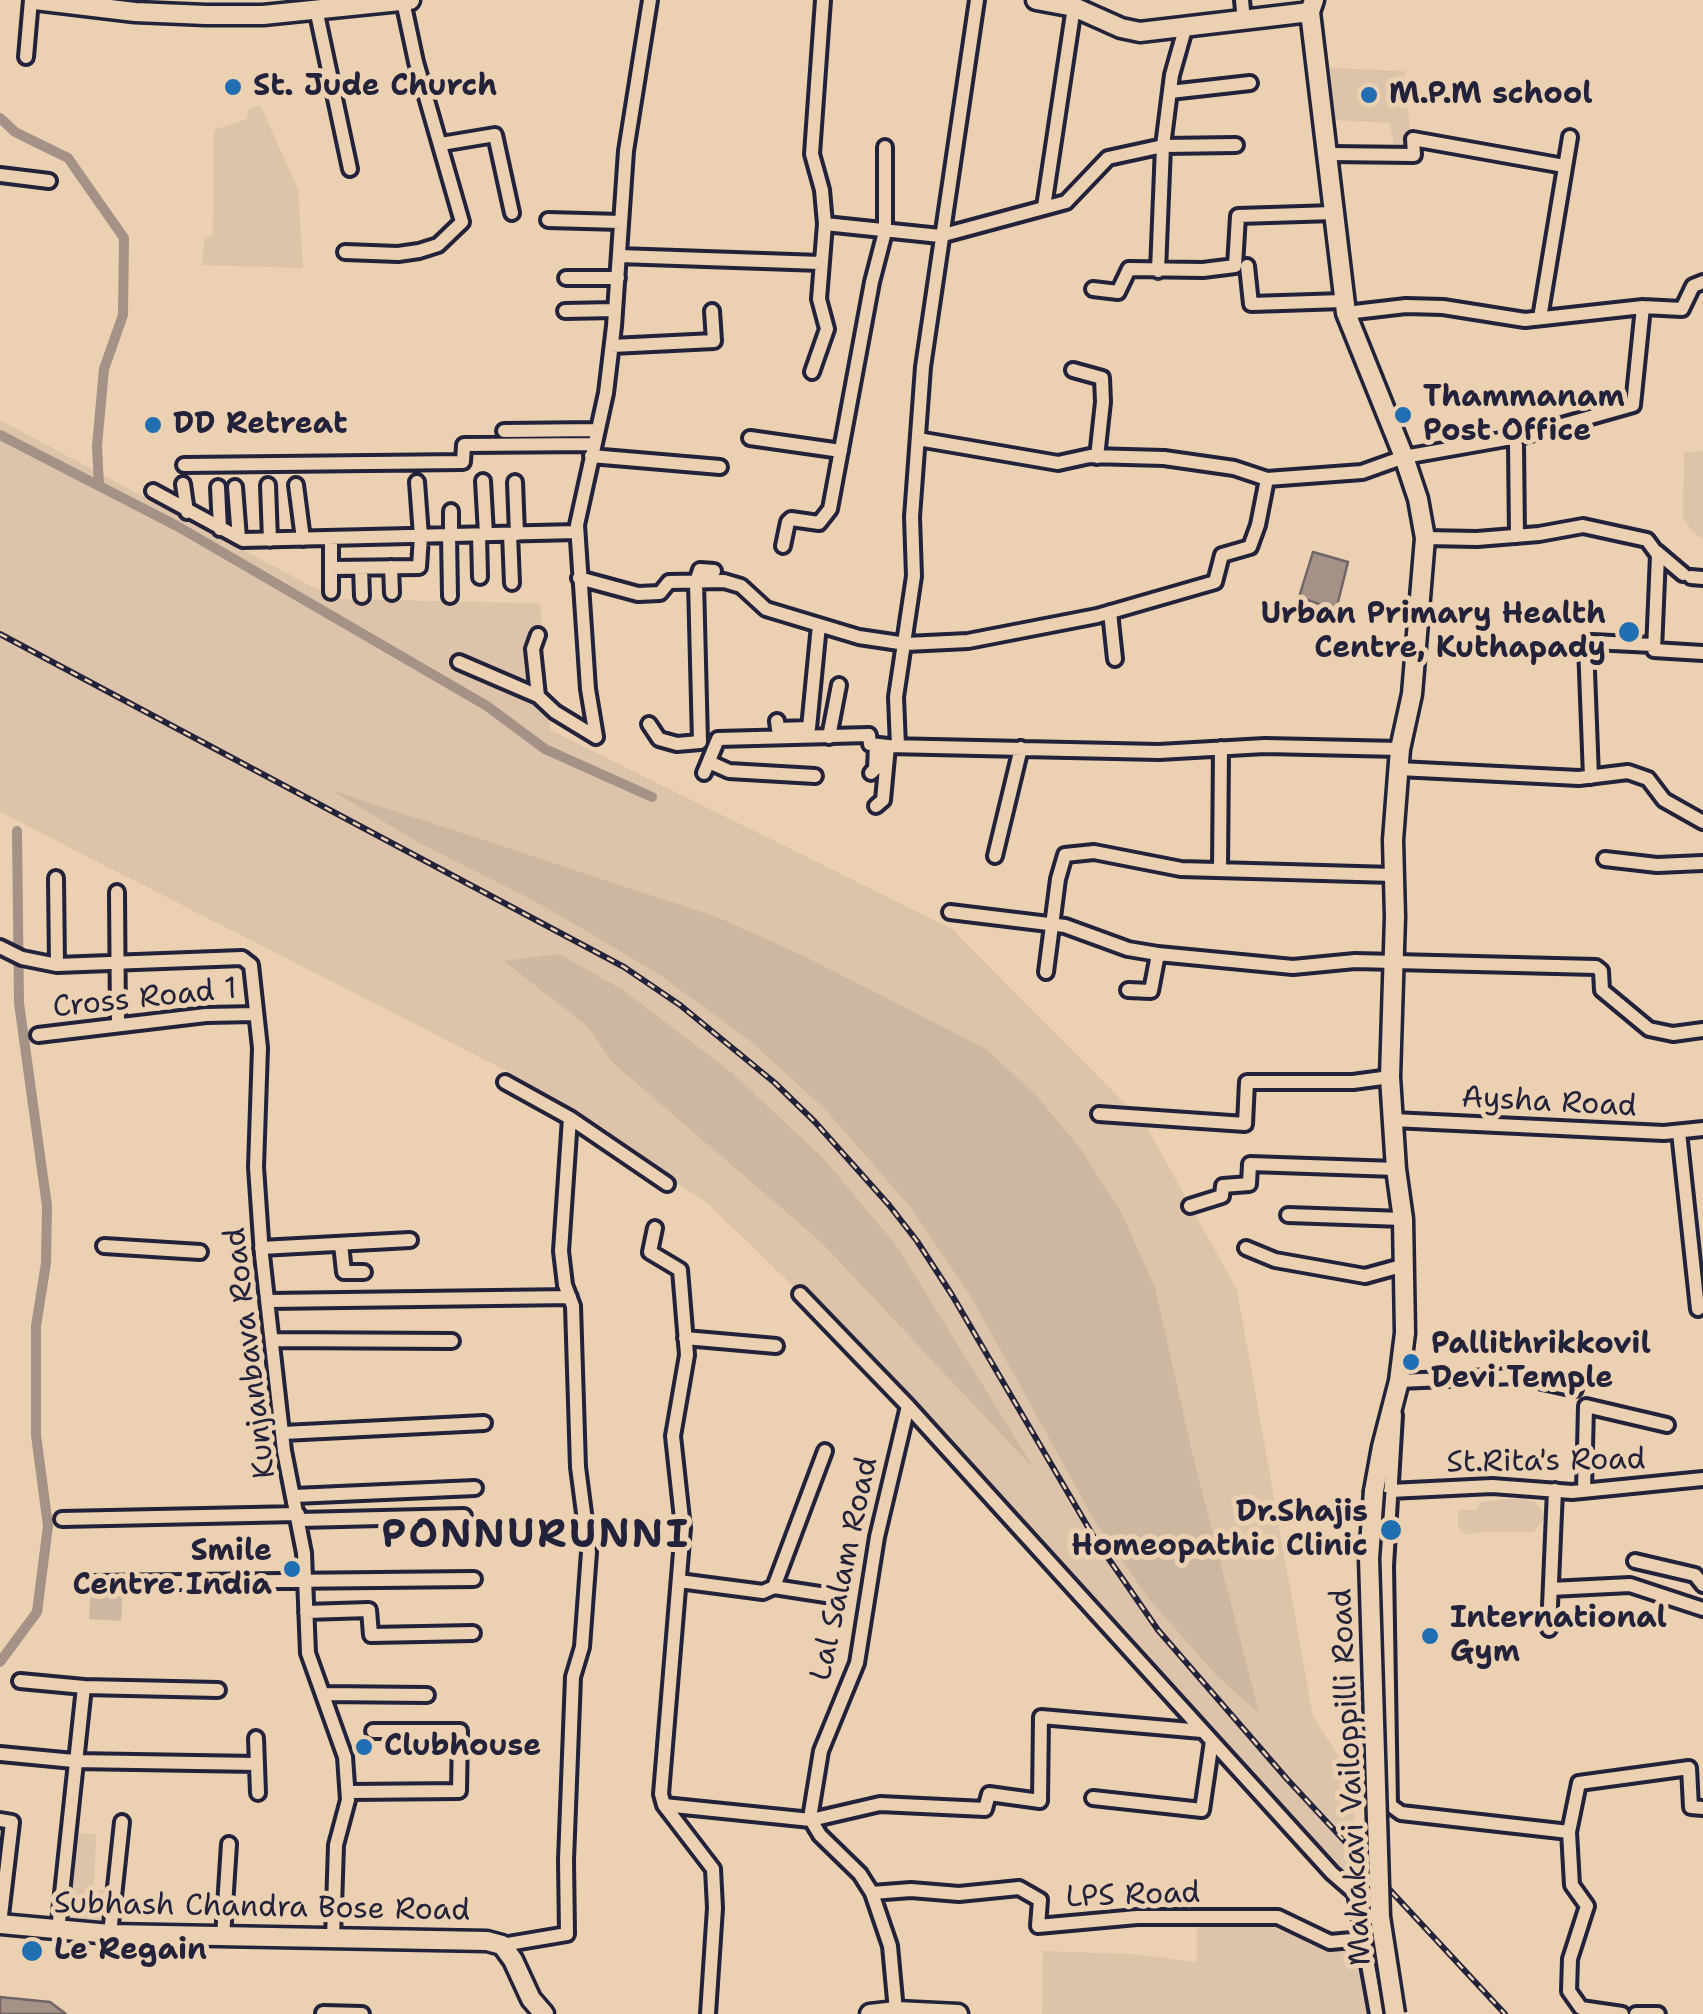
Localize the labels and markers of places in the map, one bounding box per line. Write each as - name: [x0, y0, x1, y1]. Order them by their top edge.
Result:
- place label: St. Jude Church: [253, 69, 497, 105]
- marker: St. Jude Church: [222, 76, 244, 98]
- place label: M.P.M school: [1389, 77, 1593, 113]
- marker: M.P.M school: [1358, 84, 1380, 106]
- place label: Thammanam Post Office: [1423, 380, 1625, 450]
- marker: Thammanam Post Office: [1392, 404, 1414, 426]
- place label: DD Retreat: [173, 407, 347, 443]
- marker: DD Retreat: [142, 414, 164, 436]
- place label: Urban Primary Health Centre, Kuthapady: [1261, 597, 1606, 668]
- marker: Urban Primary Health Centre, Kuthapady: [1616, 619, 1642, 645]
- place label: Pallithrikkovil Devi Temple: [1431, 1327, 1651, 1398]
- marker: Pallithrikkovil Devi Temple: [1400, 1351, 1422, 1373]
- place label: Dr.Shajis Homeopathic Clinic: [1071, 1495, 1368, 1566]
- marker: Dr.Shajis Homeopathic Clinic: [1378, 1517, 1404, 1543]
- place label: Smile Centre India: [72, 1534, 272, 1604]
- marker: Smile Centre India: [281, 1558, 303, 1580]
- place label: International Gym: [1450, 1601, 1667, 1672]
- marker: International Gym: [1419, 1625, 1441, 1647]
- place label: Clubhouse: [384, 1729, 541, 1765]
- marker: Clubhouse: [353, 1736, 375, 1758]
- place label: Le Regain: [54, 1933, 207, 1969]
- marker: Le Regain: [19, 1938, 45, 1964]

